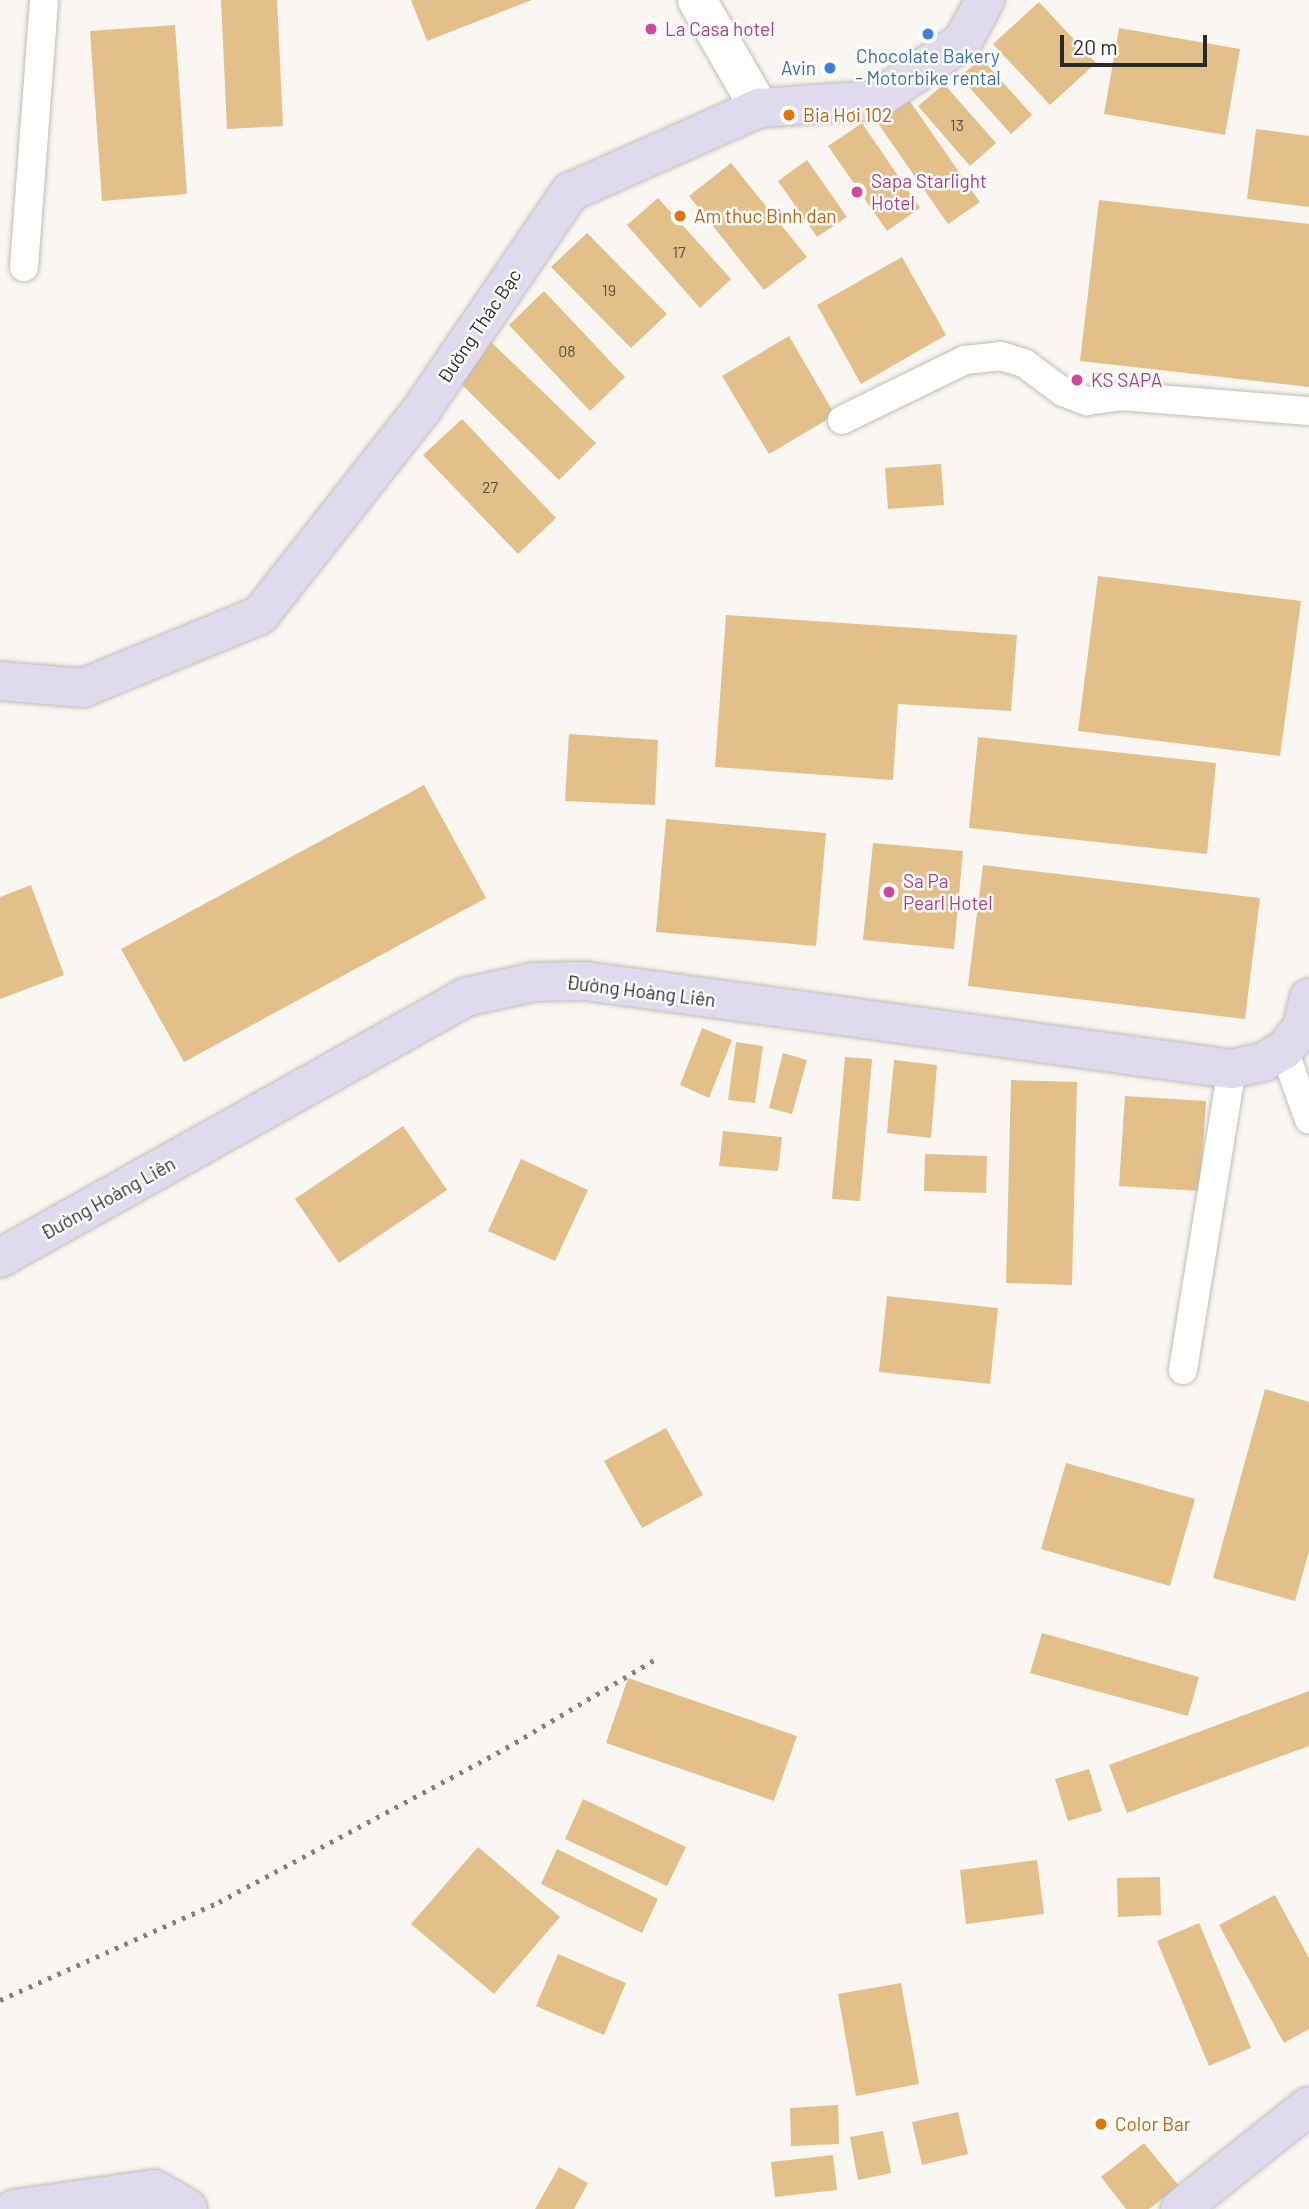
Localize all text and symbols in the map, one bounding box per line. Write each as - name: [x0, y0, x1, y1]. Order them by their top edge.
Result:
- place label: La Casa hotel: [665, 18, 775, 40]
- marker: La Casa hotel: [643, 21, 659, 37]
- scale bar: [1064, 21, 1211, 65]
- marker: Chocolate Bakery - Motorbike rental: [920, 26, 936, 42]
- text: 20 m: [1073, 34, 1118, 59]
- place label: Chocolate Bakery - Motorbike rental: [855, 45, 1001, 89]
- place label: Avin: [781, 57, 816, 79]
- marker: Avin: [822, 60, 838, 76]
- place label: Bia Hơi 102: [803, 104, 892, 126]
- marker: Bia Hơi 102: [781, 107, 797, 123]
- house number: 13: [950, 115, 964, 135]
- place label: Sapa Starlight Hotel: [871, 170, 987, 214]
- marker: Sapa Starlight Hotel: [849, 184, 865, 200]
- place label: Am thuc Bình dan: [694, 205, 837, 227]
- marker: Am thuc Bình dan: [672, 208, 688, 224]
- house number: 17: [672, 242, 686, 262]
- street label: Đường Thác Bạc: [432, 265, 526, 387]
- house number: 19: [602, 280, 616, 300]
- house number: 08: [558, 341, 576, 361]
- place label: KS SAPA: [1091, 369, 1162, 391]
- marker: KS SAPA: [1069, 372, 1085, 388]
- house number: 27: [482, 477, 498, 497]
- place label: Sa Pa Pearl Hotel: [903, 870, 993, 914]
- marker: Sa Pa Pearl Hotel: [881, 884, 897, 900]
- street label: Đường Hoàng Liên: [565, 971, 717, 1011]
- street label: Đường Hoàng Liên: [37, 1152, 179, 1244]
- place label: Color Bar: [1115, 2113, 1191, 2135]
- marker: Color Bar: [1093, 2116, 1109, 2132]

